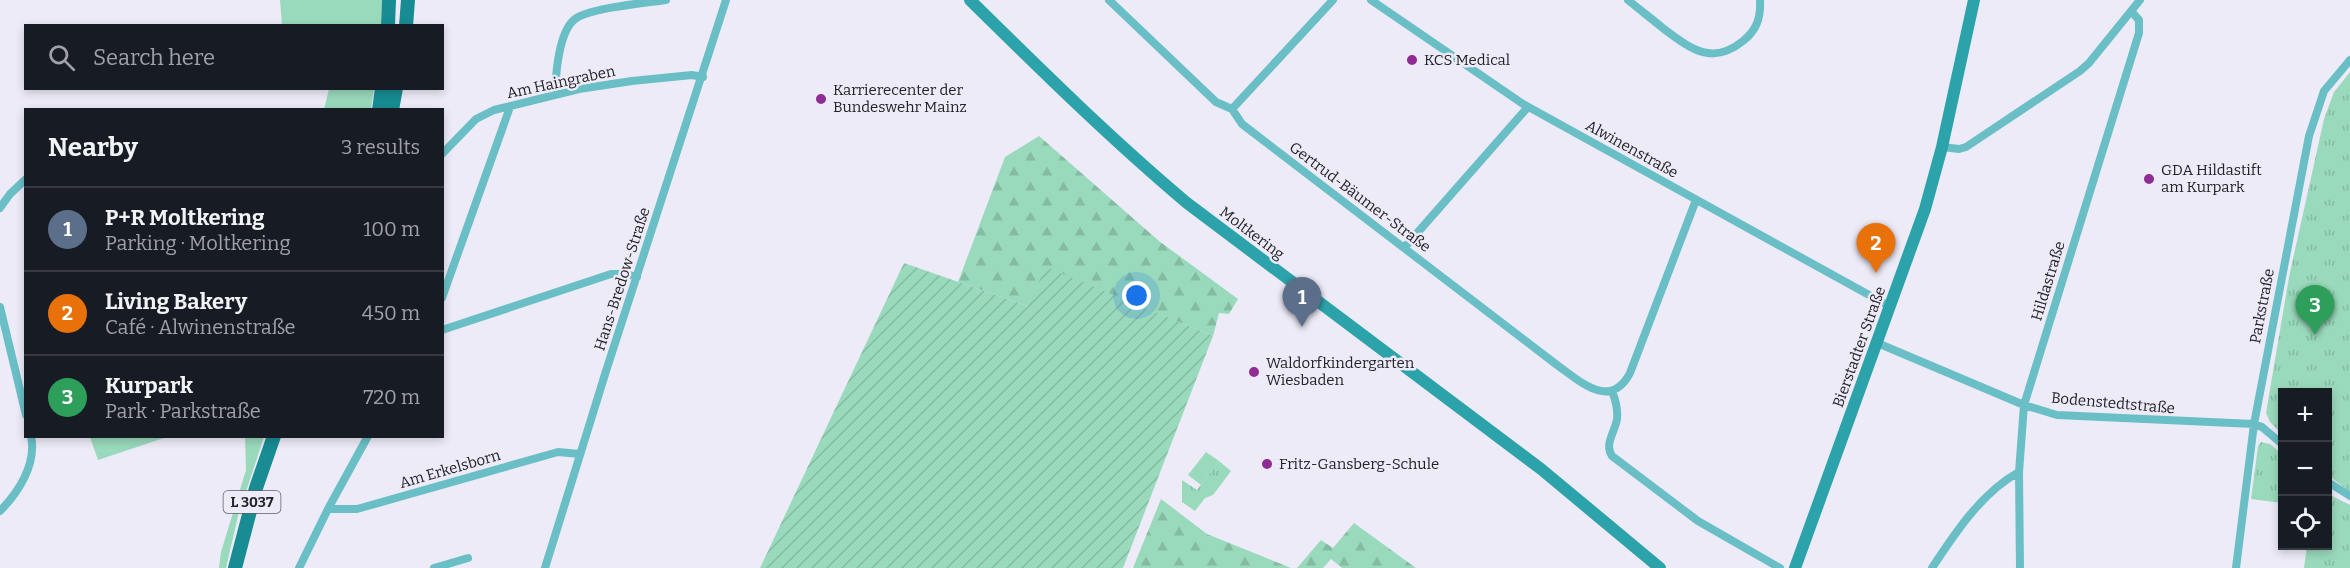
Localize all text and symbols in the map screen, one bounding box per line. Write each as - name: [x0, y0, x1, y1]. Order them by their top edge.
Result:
- search box: [24, 24, 444, 90]
- icon: search: [45, 41, 78, 74]
- text: Search here: [93, 44, 215, 71]
- place label: KCS Medical: [1424, 51, 1510, 69]
- marker: KCS Medical: [1405, 53, 1419, 67]
- street label: Am Haingraben: [505, 62, 617, 102]
- place label: Karrierecenter der Bundeswehr Mainz: [833, 81, 967, 116]
- marker: Karrierecenter der Bundeswehr Mainz: [814, 92, 828, 106]
- street label: Alwinenstraße: [1583, 116, 1681, 182]
- text: Nearby: [48, 132, 138, 163]
- text: 3 results: [341, 135, 420, 159]
- street label: Gertrud-Bäumer-Straße: [1286, 138, 1434, 256]
- place label: GDA Hildastift am Kurpark: [2161, 161, 2262, 196]
- marker: GDA Hildastift am Kurpark: [2142, 172, 2156, 186]
- street label: Moltkering: [1216, 203, 1288, 263]
- text: P+R Moltkering: [105, 204, 265, 231]
- street label: Hans-Bredow-Straße: [590, 205, 654, 353]
- text: 1: [63, 217, 72, 241]
- text: 100 m: [363, 217, 420, 241]
- pin: 2: [1856, 224, 1896, 273]
- text: Parking · Moltkering: [105, 231, 291, 255]
- street label: Hildastraße: [2027, 239, 2069, 323]
- street label: Parkstraße: [2246, 267, 2278, 345]
- pin: 1: [1282, 278, 1322, 327]
- your location: [1122, 281, 1151, 310]
- street label: Bierstadter Straße: [1829, 284, 1889, 410]
- pin: 3: [2296, 286, 2334, 335]
- text: Living Bakery: [105, 288, 247, 315]
- text: 2: [62, 301, 73, 325]
- text: 450 m: [362, 301, 420, 325]
- text: Café · Alwinenstraße: [105, 315, 295, 339]
- place label: Waldorfkindergarten Wiesbaden: [1266, 354, 1415, 389]
- marker: Waldorfkindergarten Wiesbaden: [1247, 365, 1261, 379]
- text: Kurpark: [105, 372, 193, 399]
- text: 3: [62, 385, 73, 409]
- text: 720 m: [363, 385, 420, 409]
- map controls: [2278, 388, 2332, 550]
- button: +: [2278, 388, 2332, 442]
- street label: Bodenstedtstraße: [2050, 389, 2176, 417]
- text: Park · Parkstraße: [105, 399, 261, 423]
- button: −: [2278, 442, 2332, 496]
- street label: Am Erkelsborn: [397, 446, 503, 492]
- place label: Fritz-Gansberg-Schule: [1279, 455, 1439, 473]
- marker: Fritz-Gansberg-Schule: [1260, 457, 1274, 471]
- road number: L 3037: [224, 491, 280, 513]
- button: locate: [2278, 496, 2332, 550]

